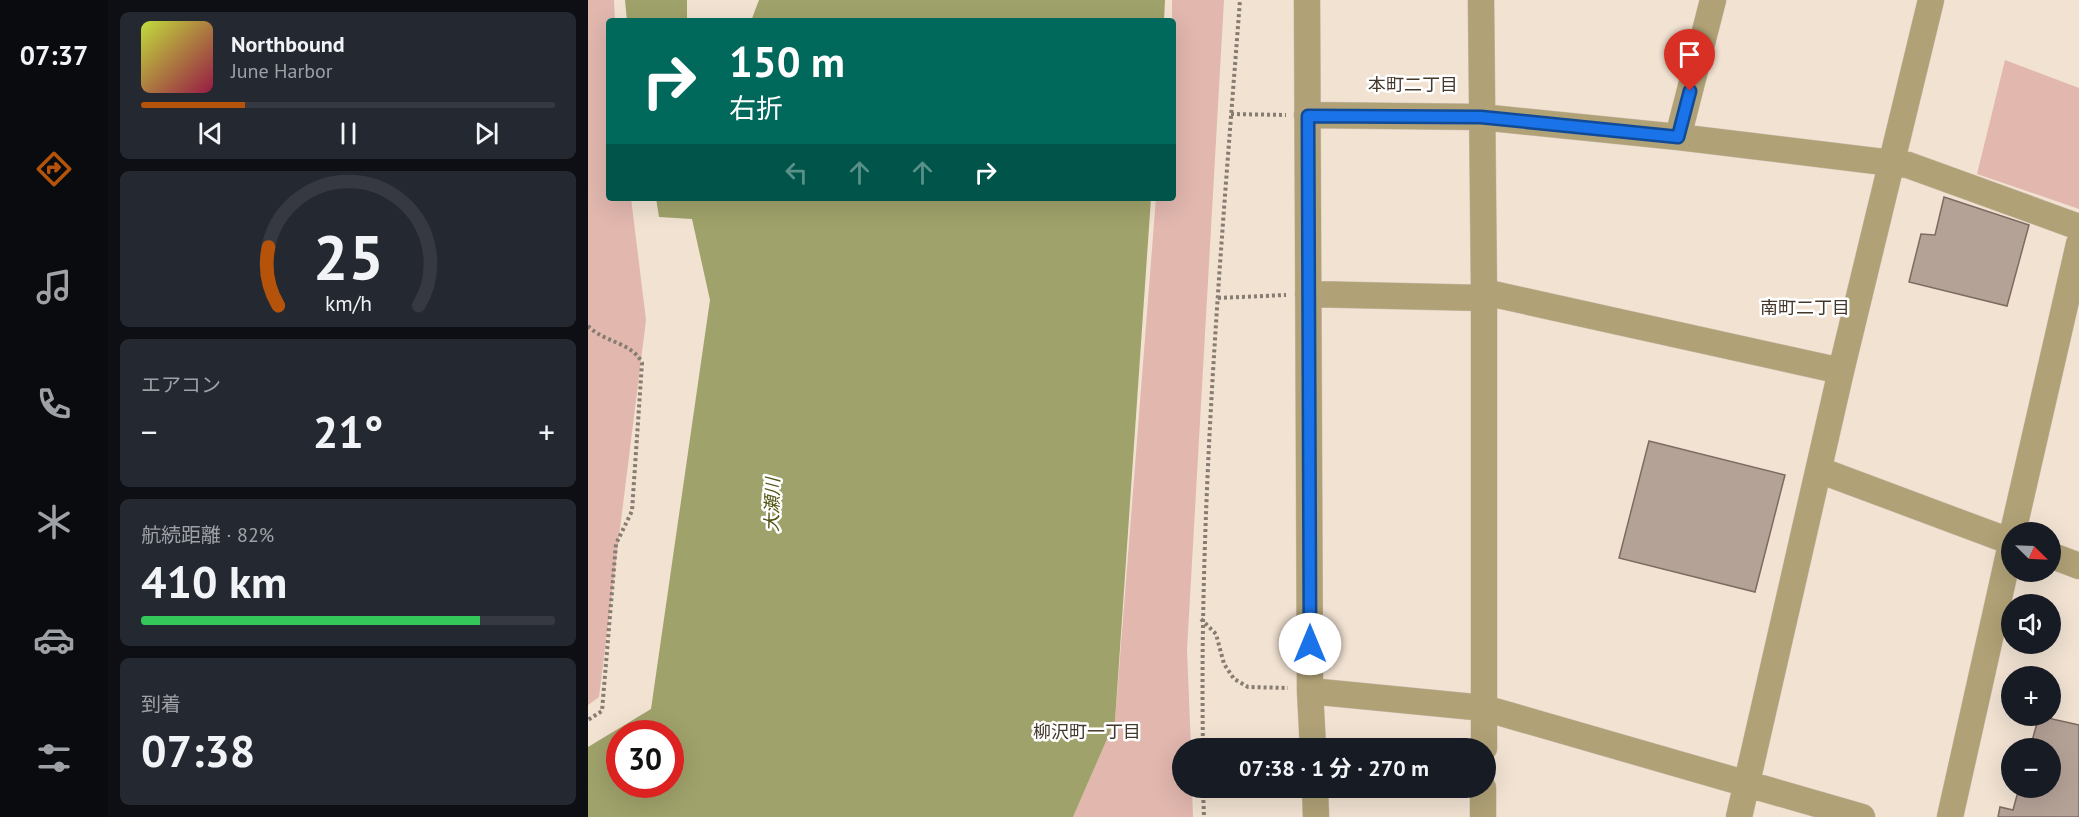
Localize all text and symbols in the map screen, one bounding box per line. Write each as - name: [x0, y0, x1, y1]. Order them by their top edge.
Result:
- pin: [1664, 29, 1715, 91]
- text: Northbound: [231, 30, 345, 58]
- text: 150 m: [729, 34, 845, 89]
- text: 07:37: [20, 38, 88, 72]
- icon: arrive: [1673, 38, 1706, 71]
- icon: right: [630, 42, 708, 120]
- text: June Harbor: [231, 58, 333, 84]
- district label: 本町二丁目: [1368, 73, 1458, 96]
- text: 右折: [729, 91, 783, 125]
- icon: previous: [194, 117, 227, 150]
- icon: pause: [332, 117, 365, 150]
- icon: next: [470, 117, 503, 150]
- icon: directions: [33, 148, 75, 190]
- icon: left: [780, 156, 813, 189]
- icon: ahead: [843, 156, 876, 189]
- icon: ahead: [906, 156, 939, 189]
- icon: right: [969, 156, 1002, 189]
- text: 25: [313, 216, 383, 297]
- icon: music: [33, 266, 75, 308]
- text: km/h: [324, 290, 371, 318]
- district label: 南町二丁目: [1760, 296, 1850, 319]
- text: エアコン: [141, 372, 221, 398]
- icon: phone: [33, 383, 75, 425]
- text: 21°: [313, 402, 383, 460]
- text: −: [141, 410, 158, 453]
- text: +: [538, 410, 555, 453]
- water label: 大瀬川: [760, 476, 784, 532]
- icon: climate: [33, 501, 75, 543]
- text: 航続距離 · 82%: [141, 522, 274, 548]
- north arrow: [2001, 522, 2061, 582]
- map controls: [2001, 522, 2061, 798]
- text: 410 km: [141, 552, 287, 610]
- button: sound: [2001, 594, 2061, 654]
- position arrow: [1278, 612, 1342, 676]
- icon: car: [33, 619, 75, 661]
- button: +: [2001, 666, 2061, 726]
- text: 到着: [141, 691, 181, 717]
- speed limit sign: 30: [606, 720, 684, 798]
- district label: 柳沢町一丁目: [1033, 720, 1141, 743]
- text: 07:38: [141, 721, 255, 779]
- icon: filters: [33, 737, 75, 779]
- button: −: [2001, 738, 2061, 798]
- text: 07:38 · 1 分 · 270 m: [1239, 754, 1429, 782]

